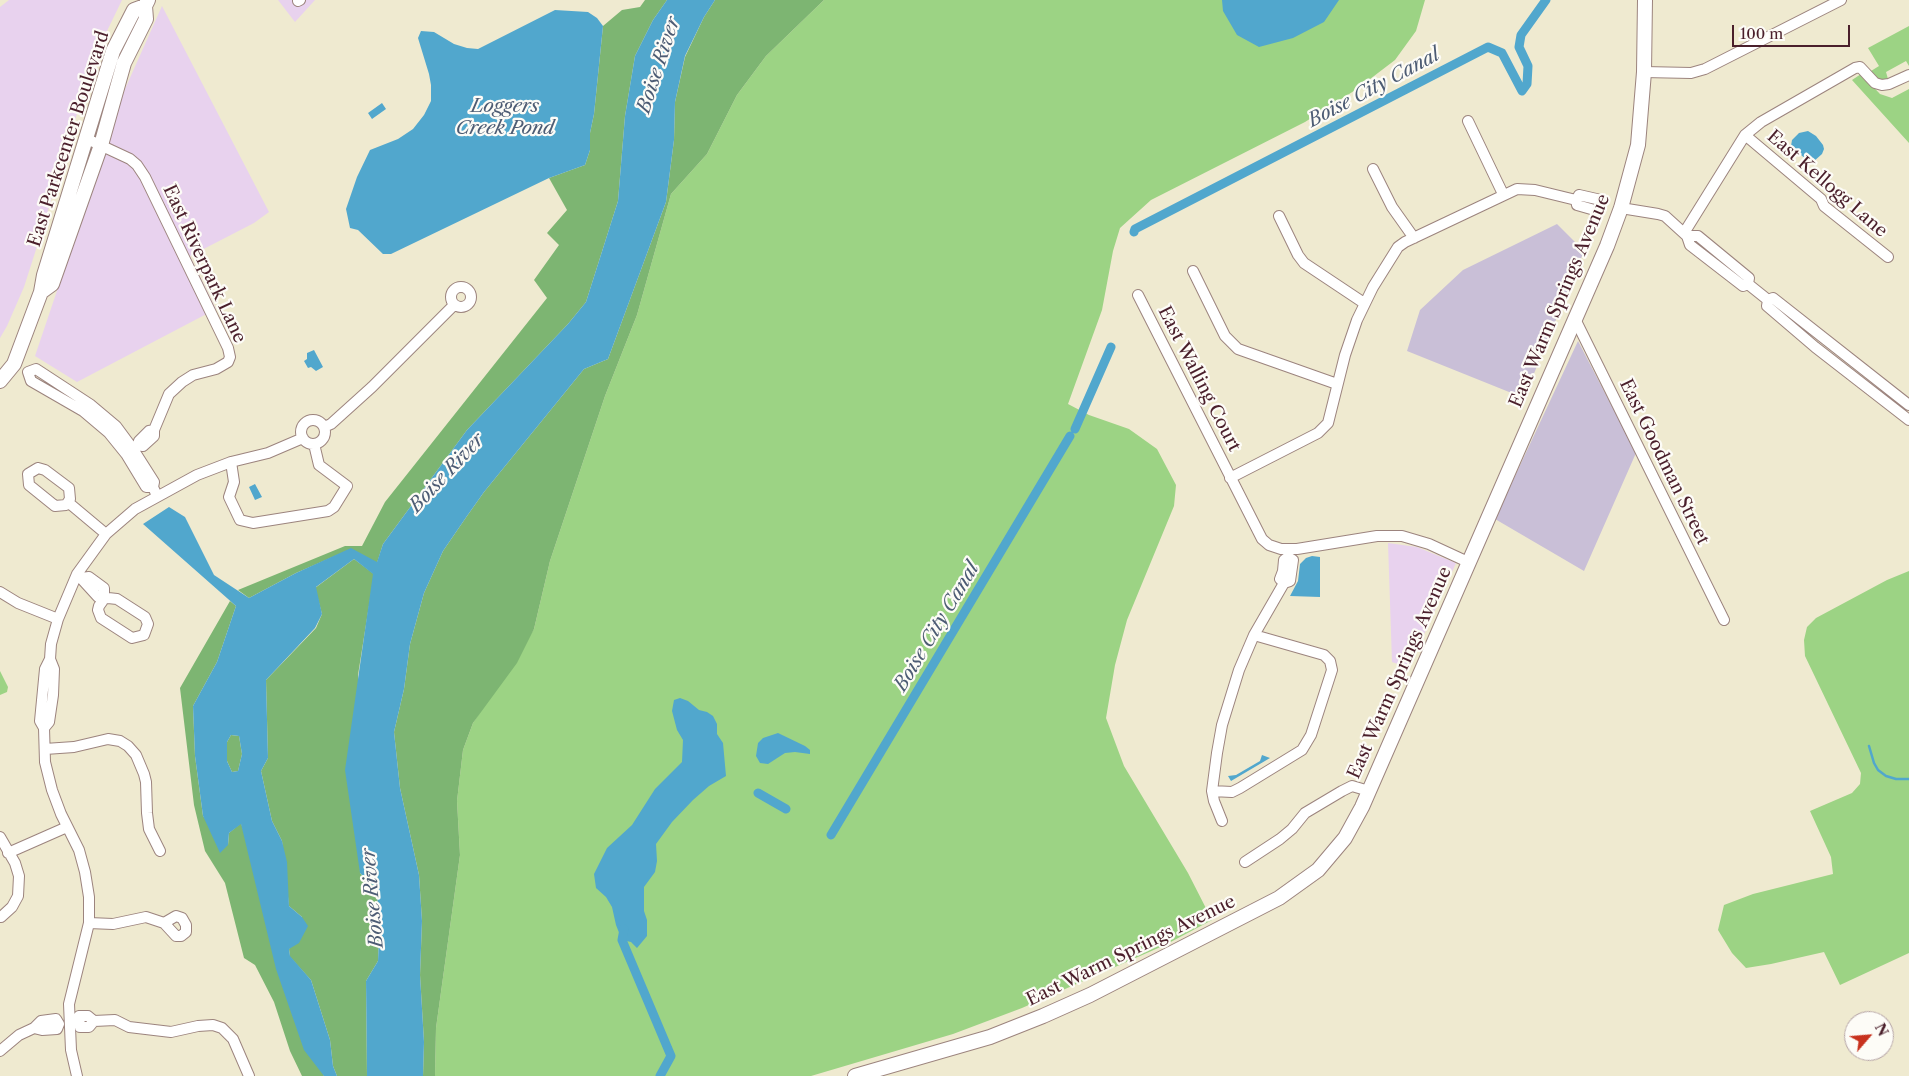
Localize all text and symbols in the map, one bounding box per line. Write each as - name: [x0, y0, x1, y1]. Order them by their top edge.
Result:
- water label: Boise River: [633, 14, 685, 116]
- scale bar: [1734, 15, 1852, 47]
- text: 100 m: [1740, 24, 1783, 43]
- street label: East Parkcenter Boulevard: [24, 28, 114, 250]
- water label: Boise City Canal: [1304, 44, 1444, 132]
- water label: Loggers Creek Pond: [456, 96, 554, 140]
- street label: East Kellogg Lane: [1762, 126, 1892, 242]
- street label: East Riverpark Lane: [158, 181, 250, 347]
- street label: East Warm Springs Avenue: [1505, 191, 1615, 411]
- street label: East Walling Court: [1153, 303, 1245, 455]
- street label: East Goodman Street: [1614, 376, 1714, 548]
- water label: Boise River: [405, 429, 489, 517]
- water label: Boise City Canal: [890, 558, 984, 696]
- street label: East Warm Springs Avenue: [1343, 564, 1457, 782]
- water label: Boise River: [357, 847, 389, 949]
- street label: East Warm Springs Avenue: [1023, 891, 1239, 1011]
- north arrow: [1844, 1011, 1894, 1061]
- text: N: [1871, 1020, 1892, 1039]

